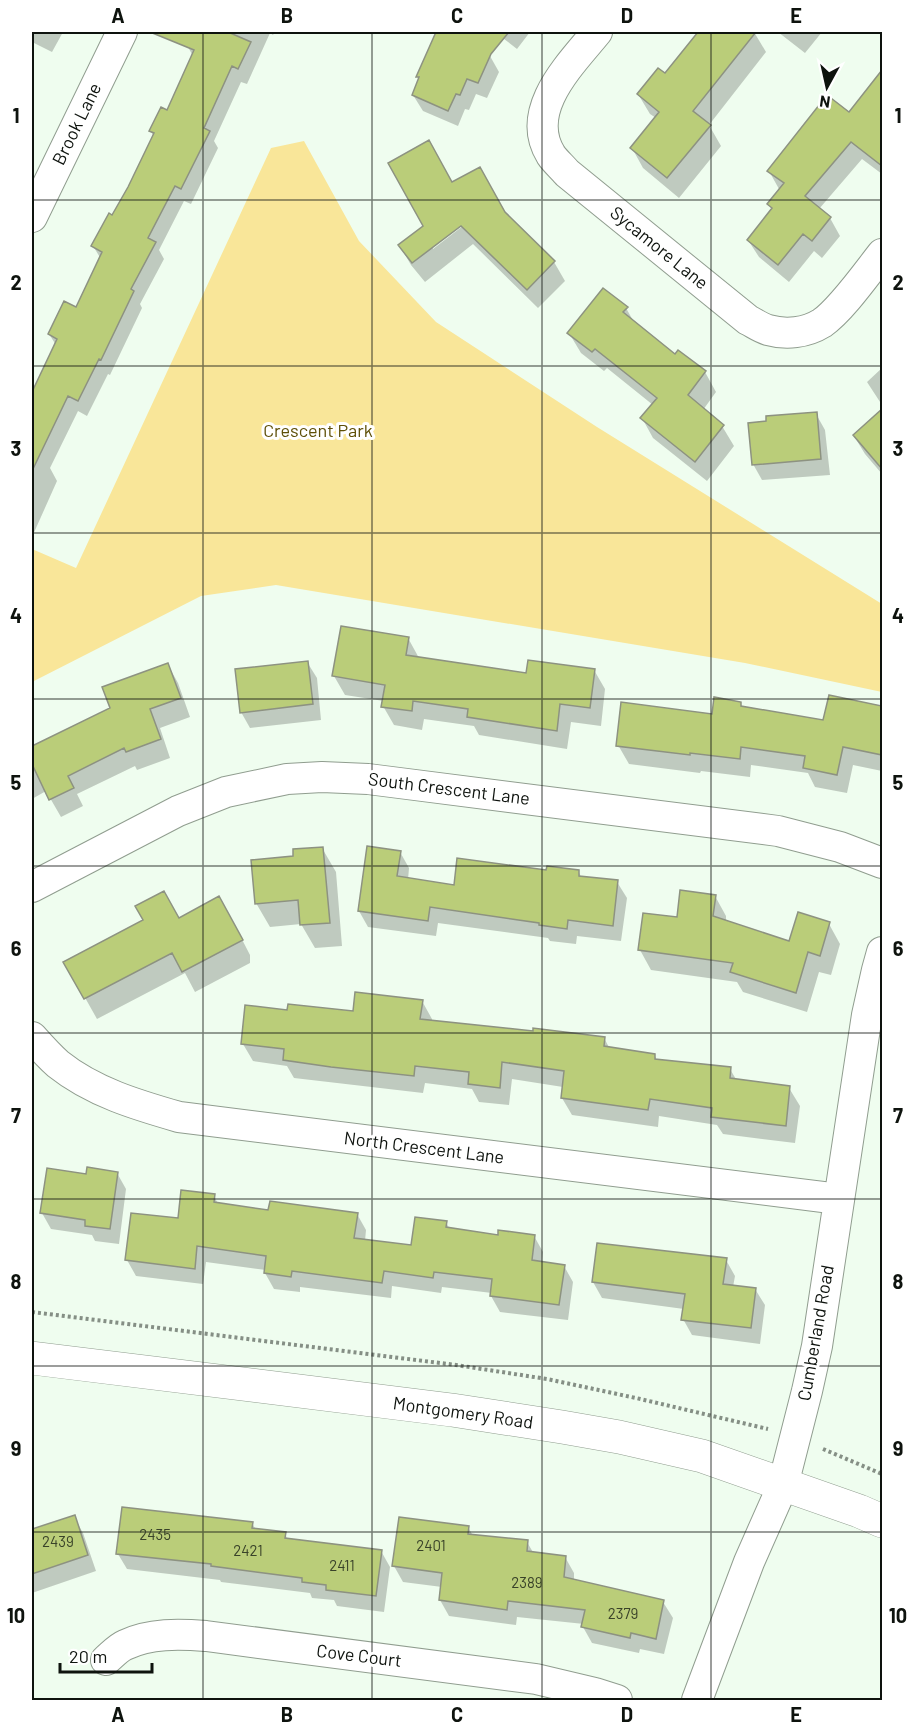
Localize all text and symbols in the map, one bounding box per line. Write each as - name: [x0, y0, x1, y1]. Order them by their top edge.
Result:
- text: A: [111, 3, 125, 27]
- text: B: [281, 3, 293, 27]
- text: C: [451, 3, 463, 27]
- text: D: [621, 3, 633, 27]
- text: E: [790, 3, 802, 27]
- north arrow: [797, 57, 857, 117]
- street label: Brook Lane: [47, 79, 105, 168]
- text: N: [818, 92, 831, 112]
- text: 1: [12, 103, 20, 127]
- text: 1: [894, 103, 902, 127]
- street label: Sycamore Lane: [606, 201, 713, 293]
- text: 2: [10, 270, 22, 294]
- text: 2: [892, 270, 904, 294]
- park label: Crescent Park: [263, 419, 373, 441]
- text: 3: [11, 436, 21, 460]
- text: 3: [893, 436, 903, 460]
- text: 4: [10, 603, 22, 627]
- text: 4: [892, 603, 904, 627]
- street label: South Crescent Lane: [367, 767, 531, 809]
- text: 5: [11, 770, 22, 794]
- text: 5: [893, 770, 904, 794]
- text: 6: [11, 936, 22, 960]
- text: 6: [893, 936, 904, 960]
- text: 7: [11, 1103, 21, 1127]
- text: 7: [893, 1103, 903, 1127]
- street label: North Crescent Lane: [343, 1126, 506, 1168]
- street label: Cumberland Road: [792, 1263, 838, 1402]
- text: 8: [11, 1269, 22, 1293]
- text: 8: [893, 1269, 904, 1293]
- street label: Montgomery Road: [392, 1391, 535, 1433]
- text: 9: [11, 1436, 21, 1460]
- text: 9: [893, 1436, 903, 1460]
- house number: 2435: [139, 1525, 171, 1543]
- house number: 2439: [42, 1532, 74, 1550]
- house number: 2401: [416, 1536, 446, 1554]
- house number: 2421: [233, 1541, 263, 1559]
- house number: 2411: [329, 1556, 355, 1574]
- house number: 2389: [511, 1573, 543, 1591]
- text: 10: [7, 1603, 25, 1627]
- text: 10: [889, 1603, 907, 1627]
- house number: 2379: [608, 1604, 638, 1622]
- scale bar: [60, 1636, 152, 1674]
- street label: Cove Court: [315, 1639, 403, 1671]
- text: 20 m: [69, 1645, 107, 1667]
- text: A: [111, 1702, 125, 1726]
- text: B: [281, 1702, 293, 1726]
- text: C: [451, 1702, 463, 1726]
- text: D: [621, 1702, 633, 1726]
- text: E: [790, 1702, 802, 1726]

